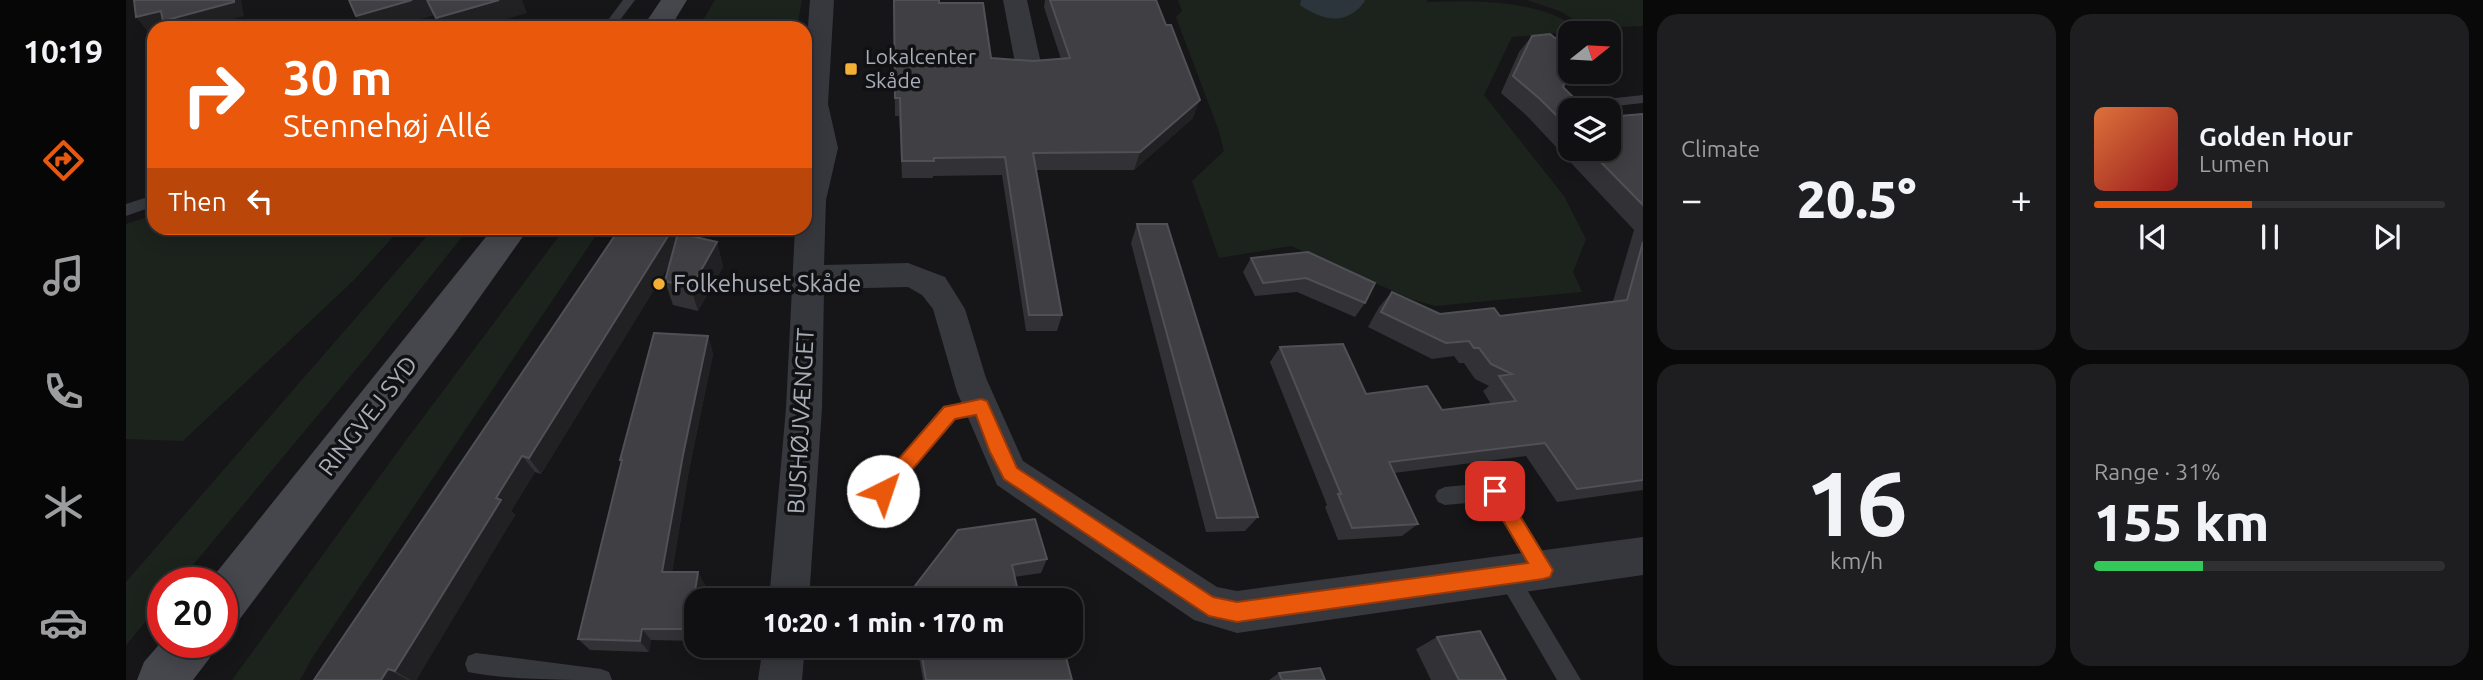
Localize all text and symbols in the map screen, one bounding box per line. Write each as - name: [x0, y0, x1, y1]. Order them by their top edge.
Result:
- north arrow: [1558, 21, 1620, 84]
- map controls: [1558, 21, 1621, 161]
- text: 10:19: [23, 33, 103, 69]
- place label: Lokalcenter Skåde: [865, 44, 976, 92]
- icon: right: [168, 49, 259, 140]
- text: 30 m: [283, 49, 392, 104]
- marker: Lokalcenter Skåde: [843, 61, 859, 77]
- button: layers: [1558, 98, 1621, 161]
- text: Stennehøj Allé: [283, 107, 491, 143]
- text: Golden Hour: [2199, 122, 2353, 151]
- icon: directions: [39, 136, 88, 185]
- text: Climate: [1681, 136, 1760, 161]
- text: Lumen: [2199, 151, 2270, 176]
- text: 20.5°: [1797, 170, 1916, 228]
- text: −: [1681, 178, 1702, 220]
- text: +: [2011, 178, 2032, 220]
- icon: left: [241, 182, 279, 220]
- text: Then: [168, 187, 227, 216]
- icon: previous: [2134, 218, 2172, 256]
- icon: pause: [2251, 218, 2289, 256]
- icon: next: [2368, 218, 2406, 256]
- icon: music: [39, 251, 88, 300]
- place label: Folkehuset Skåde: [673, 270, 861, 297]
- marker: Folkehuset Skåde: [651, 276, 667, 292]
- street label: BUSHØJVÆNGET: [782, 327, 819, 515]
- street label: RINGVEJ SYD: [313, 351, 423, 481]
- icon: phone: [39, 367, 88, 416]
- text: 16: [1805, 451, 1908, 553]
- position arrow: [846, 454, 920, 528]
- text: Range · 31%: [2094, 459, 2221, 484]
- pin: [1465, 461, 1525, 521]
- icon: arrive: [1476, 472, 1514, 510]
- icon: climate: [39, 482, 88, 531]
- text: 155 km: [2094, 493, 2269, 551]
- text: km/h: [1830, 548, 1883, 573]
- speed limit sign: 20: [147, 567, 238, 658]
- icon: car: [39, 598, 88, 647]
- text: 10:20 · 1 min · 170 m: [763, 608, 1004, 637]

